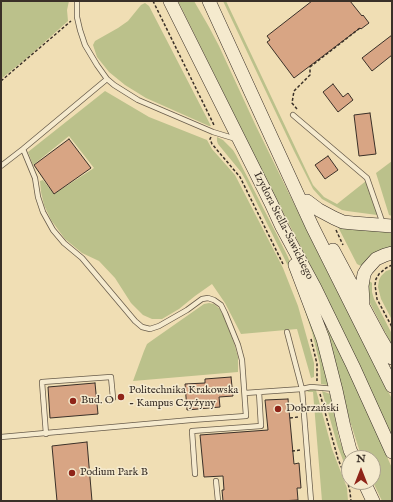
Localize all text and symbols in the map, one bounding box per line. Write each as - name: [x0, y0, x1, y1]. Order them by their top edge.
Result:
- street label: Izydora Stella-Sawickiego: [250, 170, 316, 282]
- place label: Politechnika Krakowska - Kampus Czyżyny: [129, 384, 238, 410]
- marker: Politechnika Krakowska - Kampus Czyżyny: [116, 392, 126, 402]
- place label: Bud. O: [81, 394, 114, 408]
- marker: Bud. O: [68, 396, 78, 406]
- place label: Dobrzański: [286, 402, 339, 416]
- marker: Dobrzański: [273, 404, 283, 414]
- north arrow: [341, 450, 381, 490]
- text: N: [356, 452, 366, 466]
- place label: Podium Park B: [80, 466, 148, 480]
- marker: Podium Park B: [67, 468, 77, 478]

